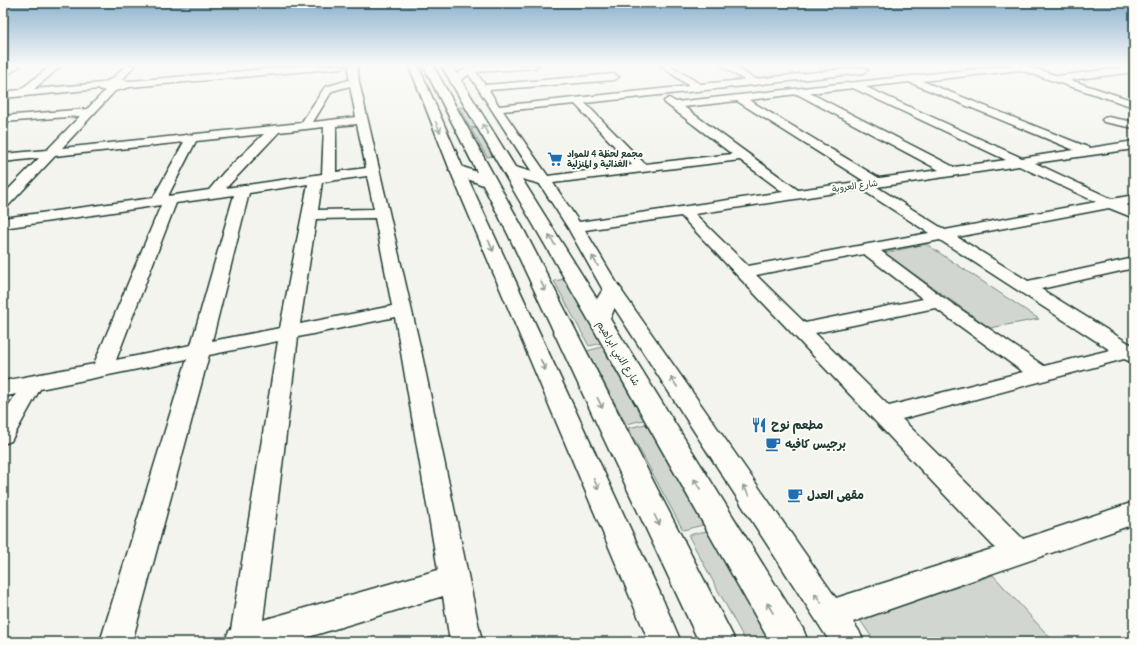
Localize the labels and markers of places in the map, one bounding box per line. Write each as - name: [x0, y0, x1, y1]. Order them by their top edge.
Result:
- place label: مجمع لحظة 4 للمواد الغذائية و المنزلية: [567, 148, 643, 170]
- supermarket icon: مجمع لحظة 4 للمواد الغذائية و المنزلية: [546, 150, 564, 168]
- restaurant icon: مطعم نوح: [750, 416, 768, 434]
- place label: مطعم نوح: [771, 417, 823, 434]
- cafe icon: برجيس كافيه: [764, 435, 782, 453]
- place label: برجيس كافيه: [785, 436, 846, 451]
- cafe icon: مقهى العدل: [786, 486, 804, 504]
- place label: مقهى العدل: [807, 487, 864, 503]

